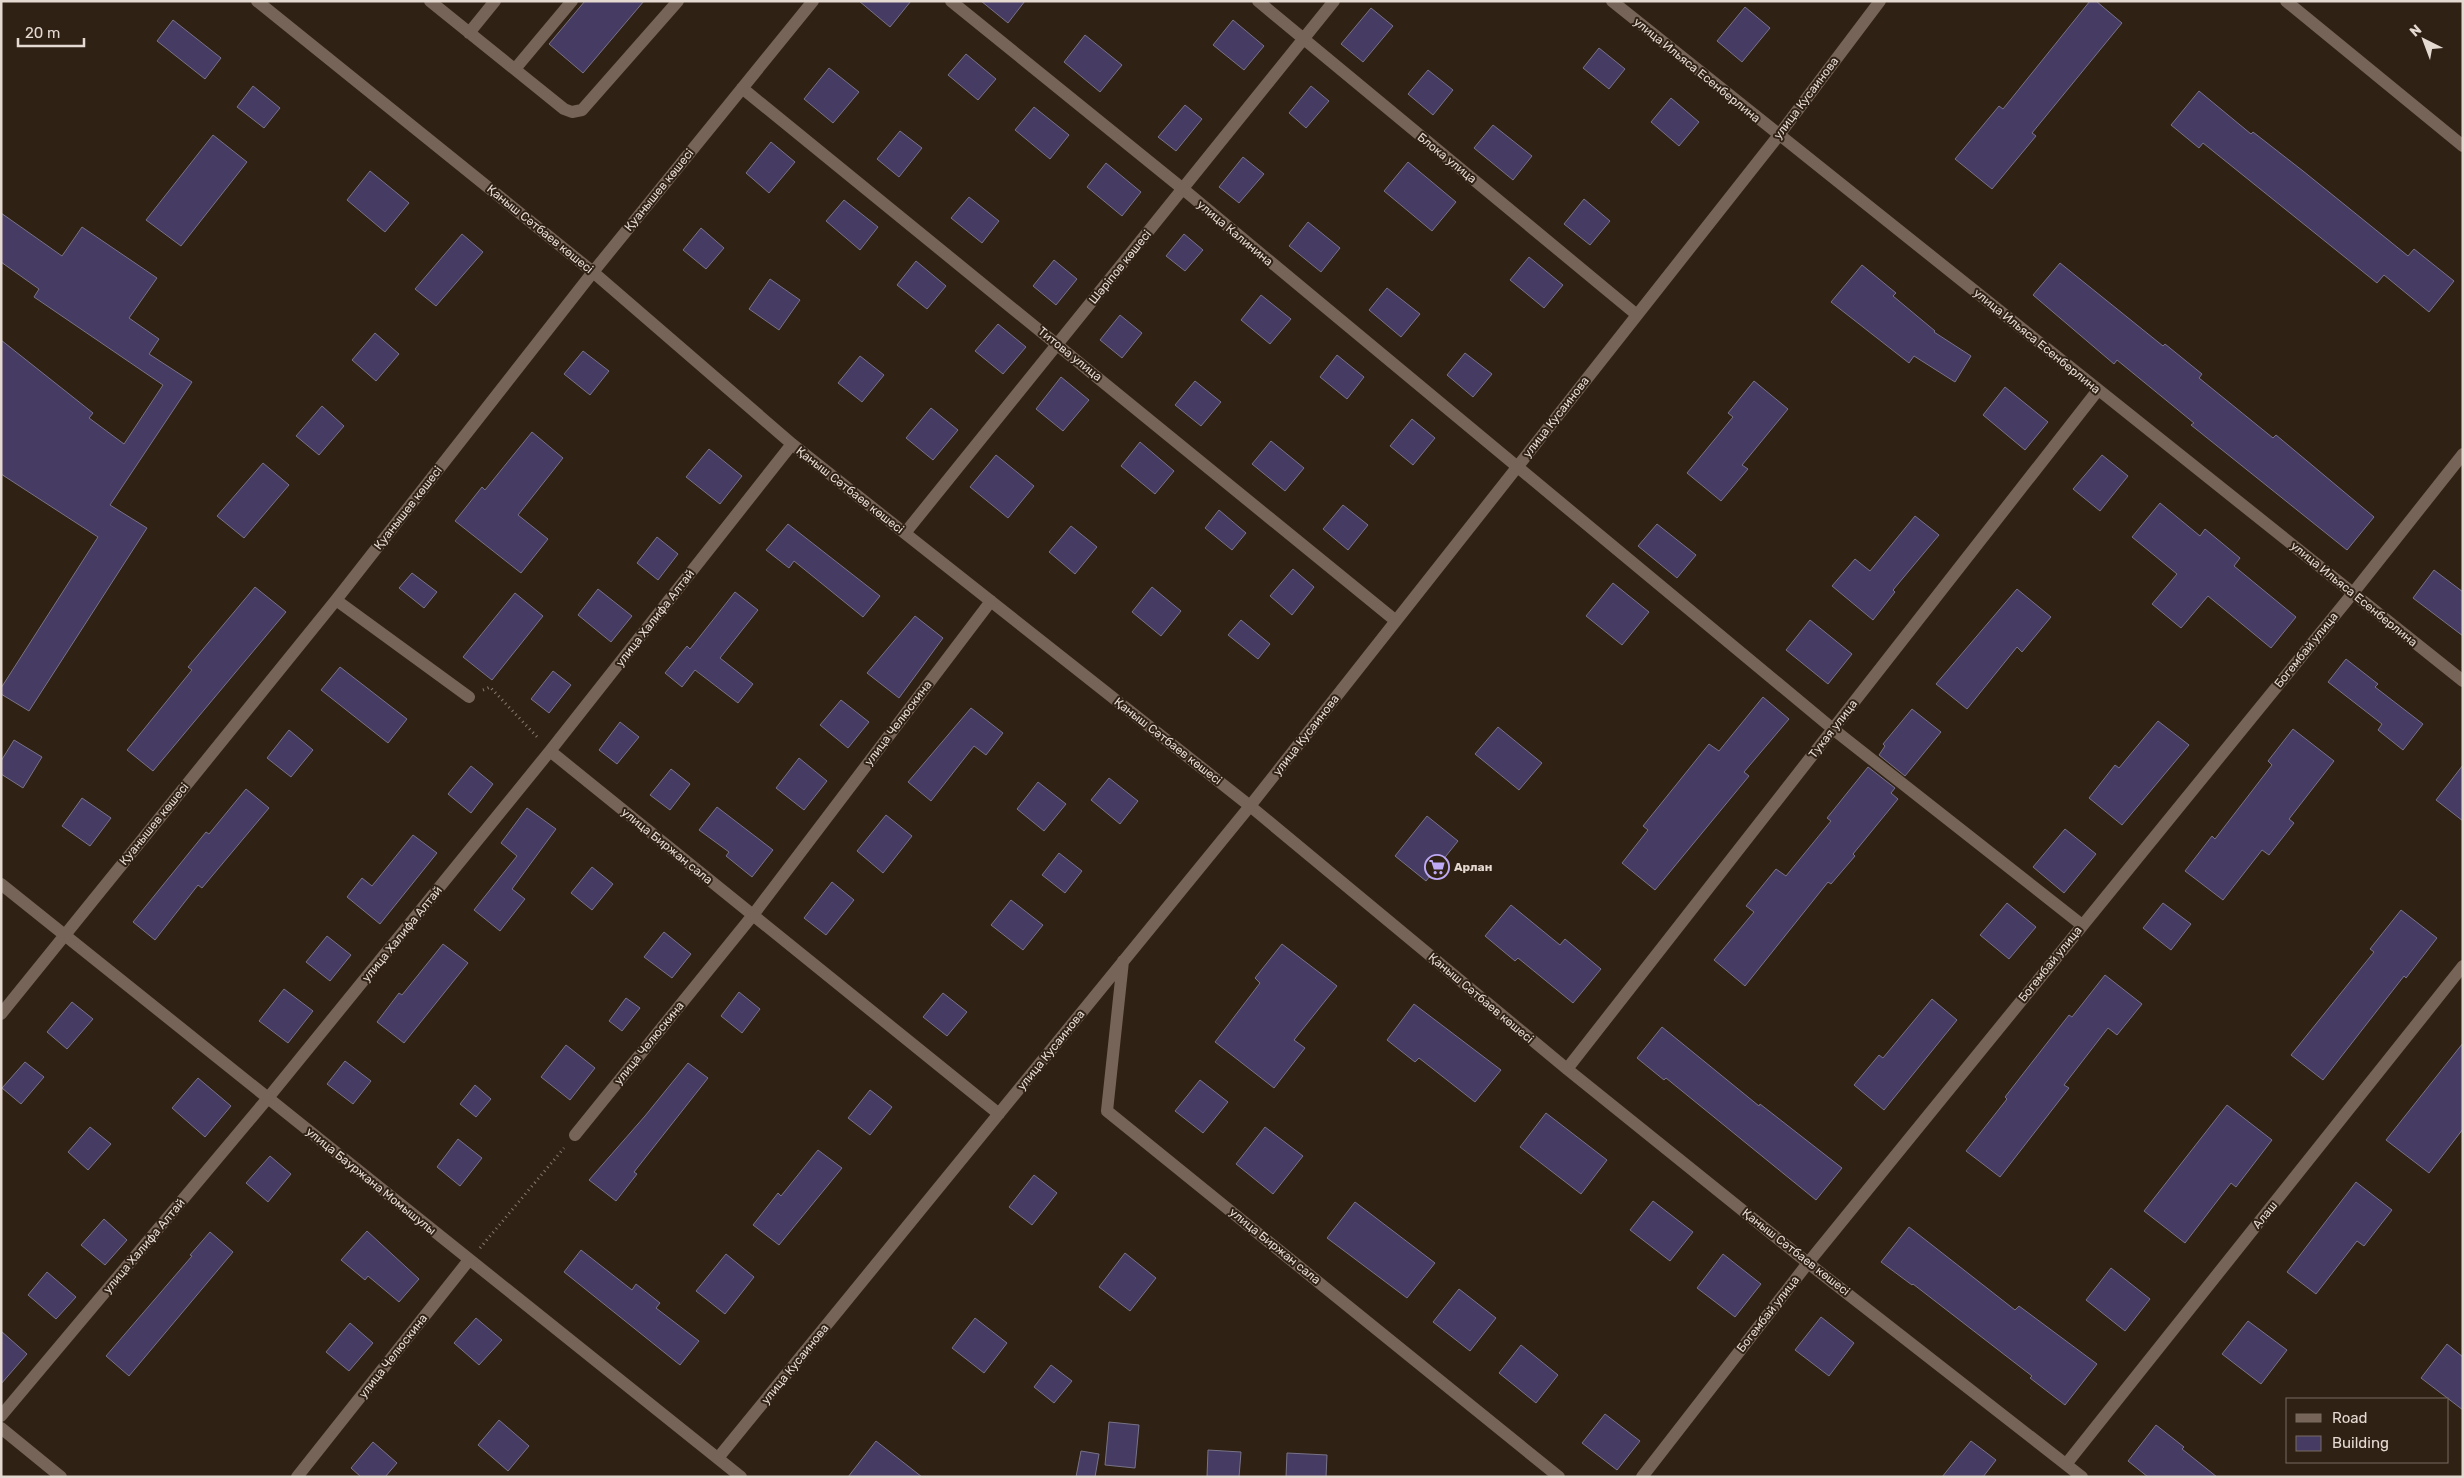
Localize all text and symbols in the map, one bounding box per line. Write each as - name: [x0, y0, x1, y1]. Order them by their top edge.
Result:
- scale bar: [18, 15, 84, 47]
- street label: улица Ильяса Есенберлина: [1631, 15, 1763, 125]
- north arrow: [2399, 15, 2449, 65]
- text: N: [2406, 21, 2425, 40]
- text: 20 m: [25, 24, 60, 42]
- street label: улица Кусаинова: [1771, 54, 1841, 142]
- street label: Блока улица: [1415, 130, 1479, 186]
- street label: Қуанышев көшесі: [621, 146, 697, 234]
- street label: Қаныш Сәтбаев көшесі: [484, 182, 596, 276]
- street label: улица Калинина: [1194, 197, 1276, 269]
- street label: Шәріпов көшесі: [1086, 227, 1154, 307]
- street label: улица Ильяса Есенберлина: [1971, 286, 2103, 396]
- street label: Титова улица: [1035, 324, 1105, 384]
- street label: улица Кусаинова: [1520, 374, 1592, 460]
- street label: Қаныш Сәтбаев көшесі: [793, 444, 907, 536]
- street label: Қуанышев көшесі: [371, 463, 445, 552]
- street label: улица Ильяса Есенберлина: [2288, 539, 2420, 649]
- street label: улица Халифа Алтай: [613, 567, 697, 669]
- street label: Богембай улица: [2271, 610, 2341, 690]
- street label: улица Челюскина: [861, 678, 935, 768]
- street label: улица Кусаинова: [1270, 692, 1342, 778]
- street label: Қаныш Сәтбаев көшесі: [1111, 695, 1225, 787]
- street label: Тукая улица: [1806, 697, 1860, 761]
- street label: Қуанышев көшесі: [116, 780, 192, 868]
- street label: улица Биржан сала: [619, 805, 715, 887]
- supermarket icon: Арлан: [1424, 854, 1450, 880]
- place label: Арлан: [1454, 860, 1492, 874]
- street label: улица Халифа Алтай: [359, 883, 445, 985]
- street label: Богембай улица: [2015, 924, 2085, 1004]
- street label: Қаныш Сәтбаев көшесі: [1426, 950, 1536, 1046]
- street label: улица Челюскина: [611, 999, 687, 1087]
- street label: улица Кусаинова: [1014, 1007, 1088, 1093]
- street label: улица Бауржана Момышулы: [303, 1124, 439, 1238]
- street label: улица Халифа Алтай: [100, 1196, 188, 1296]
- street label: Алаш: [2250, 1199, 2280, 1231]
- street label: улица Биржан сала: [1227, 1205, 1323, 1287]
- street label: Қаныш Сәтбаев көшесі: [1739, 1206, 1853, 1298]
- street label: Богембай улица: [1734, 1273, 1802, 1355]
- street label: улица Челюскина: [356, 1311, 430, 1401]
- street label: улица Кусаинова: [758, 1321, 832, 1407]
- legend: [2286, 1398, 2449, 1463]
- text: Road: [2332, 1409, 2368, 1427]
- text: Building: [2332, 1434, 2389, 1452]

